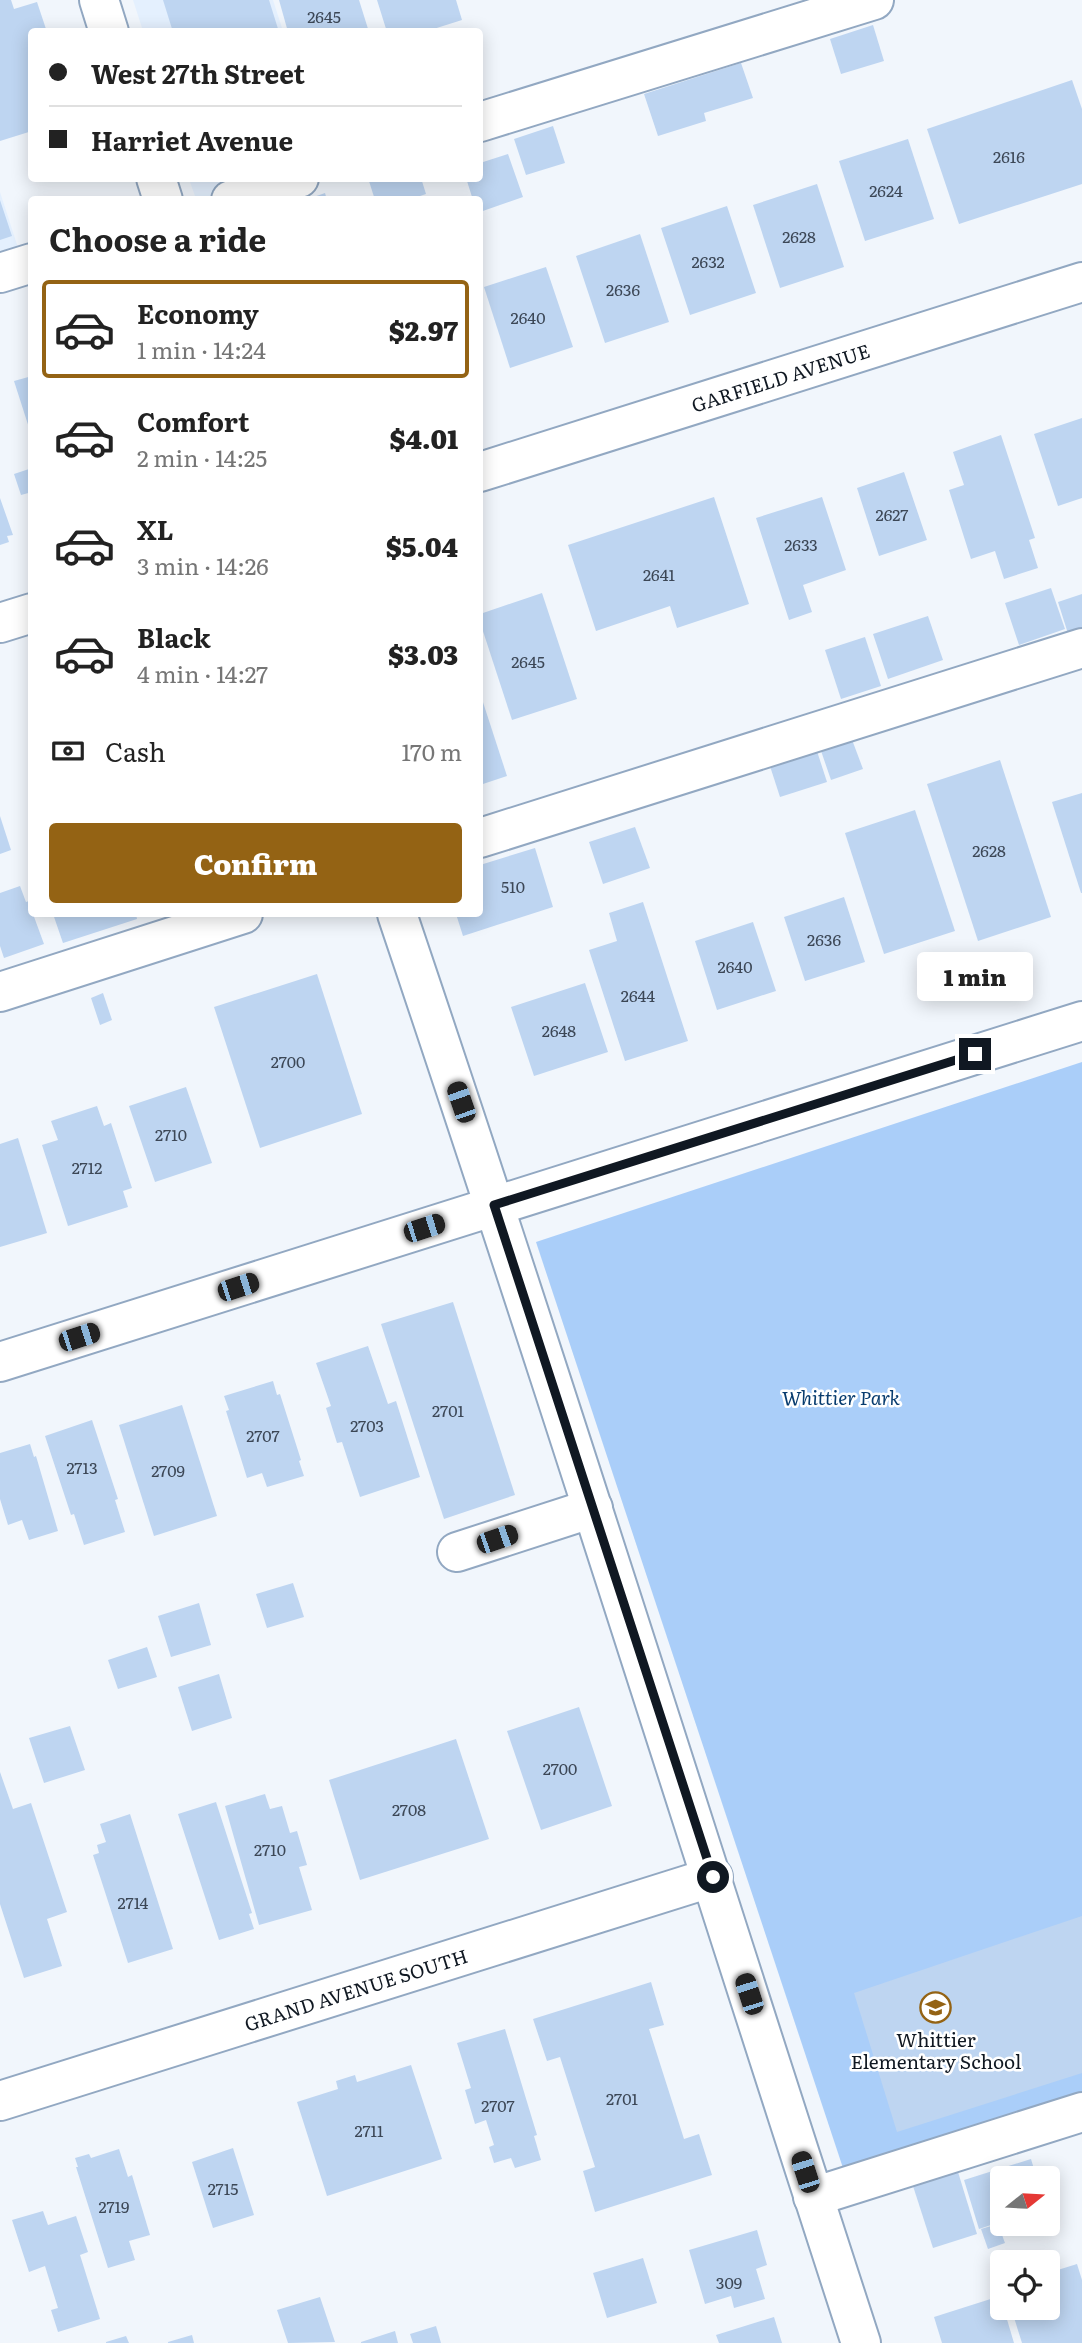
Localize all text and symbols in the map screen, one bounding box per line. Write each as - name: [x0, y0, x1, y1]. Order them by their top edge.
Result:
- house number: 2645: [307, 4, 341, 28]
- text: West 27th Street: [91, 53, 305, 92]
- text: Harriet Avenue: [91, 120, 293, 159]
- house number: 2616: [993, 144, 1025, 168]
- house number: 2624: [869, 178, 903, 202]
- text: Choose a ride: [49, 214, 266, 262]
- house number: 2628: [782, 224, 816, 248]
- house number: 2632: [691, 249, 725, 273]
- house number: 2636: [606, 277, 640, 301]
- text: Economy: [137, 293, 259, 332]
- icon: car: [53, 298, 116, 361]
- house number: 2640: [511, 305, 545, 329]
- text: $2.97: [389, 310, 458, 349]
- text: 1 min · 14:24: [137, 332, 266, 366]
- street label: GARFIELD AVENUE: [688, 336, 873, 418]
- text: Comfort: [137, 401, 249, 440]
- icon: car: [53, 406, 116, 469]
- text: $4.01: [390, 418, 458, 457]
- text: 2 min · 14:25: [137, 440, 267, 474]
- house number: 2627: [876, 502, 908, 526]
- text: XL: [137, 509, 174, 548]
- icon: car: [53, 514, 116, 577]
- text: $5.04: [386, 526, 458, 565]
- house number: 2633: [784, 532, 818, 556]
- text: 3 min · 14:26: [137, 548, 269, 582]
- house number: 2641: [643, 562, 675, 586]
- text: Black: [137, 617, 211, 656]
- icon: car: [53, 622, 116, 685]
- text: $3.03: [388, 634, 458, 673]
- house number: 2645: [511, 649, 545, 673]
- text: 4 min · 14:27: [137, 656, 268, 690]
- text: Cash: [105, 731, 166, 770]
- icon: cash: [49, 732, 87, 770]
- text: 170 m: [401, 734, 462, 768]
- button: Confirm: [49, 823, 462, 903]
- house number: 2628: [972, 838, 1006, 862]
- house number: 510: [501, 874, 525, 898]
- house number: 2636: [807, 927, 841, 951]
- callout: 1 min: [917, 953, 1033, 1002]
- house number: 2640: [718, 954, 752, 978]
- text: 1 min: [944, 959, 1006, 993]
- house number: 2644: [621, 983, 655, 1007]
- house number: 2648: [542, 1018, 576, 1042]
- route end: [959, 1038, 991, 1070]
- house number: 2700: [271, 1049, 305, 1073]
- car: [445, 1079, 478, 1125]
- house number: 2710: [155, 1122, 187, 1146]
- house number: 2712: [72, 1155, 102, 1179]
- car: [401, 1212, 448, 1244]
- car: [215, 1271, 262, 1303]
- car: [56, 1321, 103, 1353]
- park label: Whittier Park: [782, 1383, 901, 1411]
- house number: 2701: [432, 1398, 464, 1422]
- house number: 2703: [350, 1413, 384, 1437]
- house number: 2707: [246, 1423, 280, 1447]
- house number: 2713: [66, 1455, 98, 1479]
- house number: 2709: [151, 1458, 185, 1482]
- car: [474, 1522, 521, 1556]
- house number: 2700: [543, 1756, 577, 1780]
- house number: 2708: [392, 1797, 426, 1821]
- house number: 2710: [254, 1837, 286, 1861]
- route start: [697, 1861, 729, 1893]
- house number: 2714: [118, 1890, 149, 1914]
- street label: GRAND AVENUE SOUTH: [241, 1941, 471, 2037]
- car: [733, 1971, 766, 2017]
- school or university icon: Whittier Elementary School: [919, 1991, 953, 2025]
- place label: Whittier Elementary School: [851, 2025, 1021, 2075]
- house number: 2701: [606, 2086, 638, 2110]
- house number: 2707: [481, 2093, 515, 2117]
- house number: 2711: [354, 2118, 384, 2142]
- car: [789, 2149, 822, 2195]
- north arrow: [990, 2166, 1060, 2236]
- map controls: [990, 2166, 1060, 2320]
- house number: 2715: [208, 2176, 238, 2200]
- house number: 2719: [99, 2194, 129, 2218]
- button: locate: [990, 2250, 1060, 2320]
- house number: 309: [716, 2270, 742, 2294]

